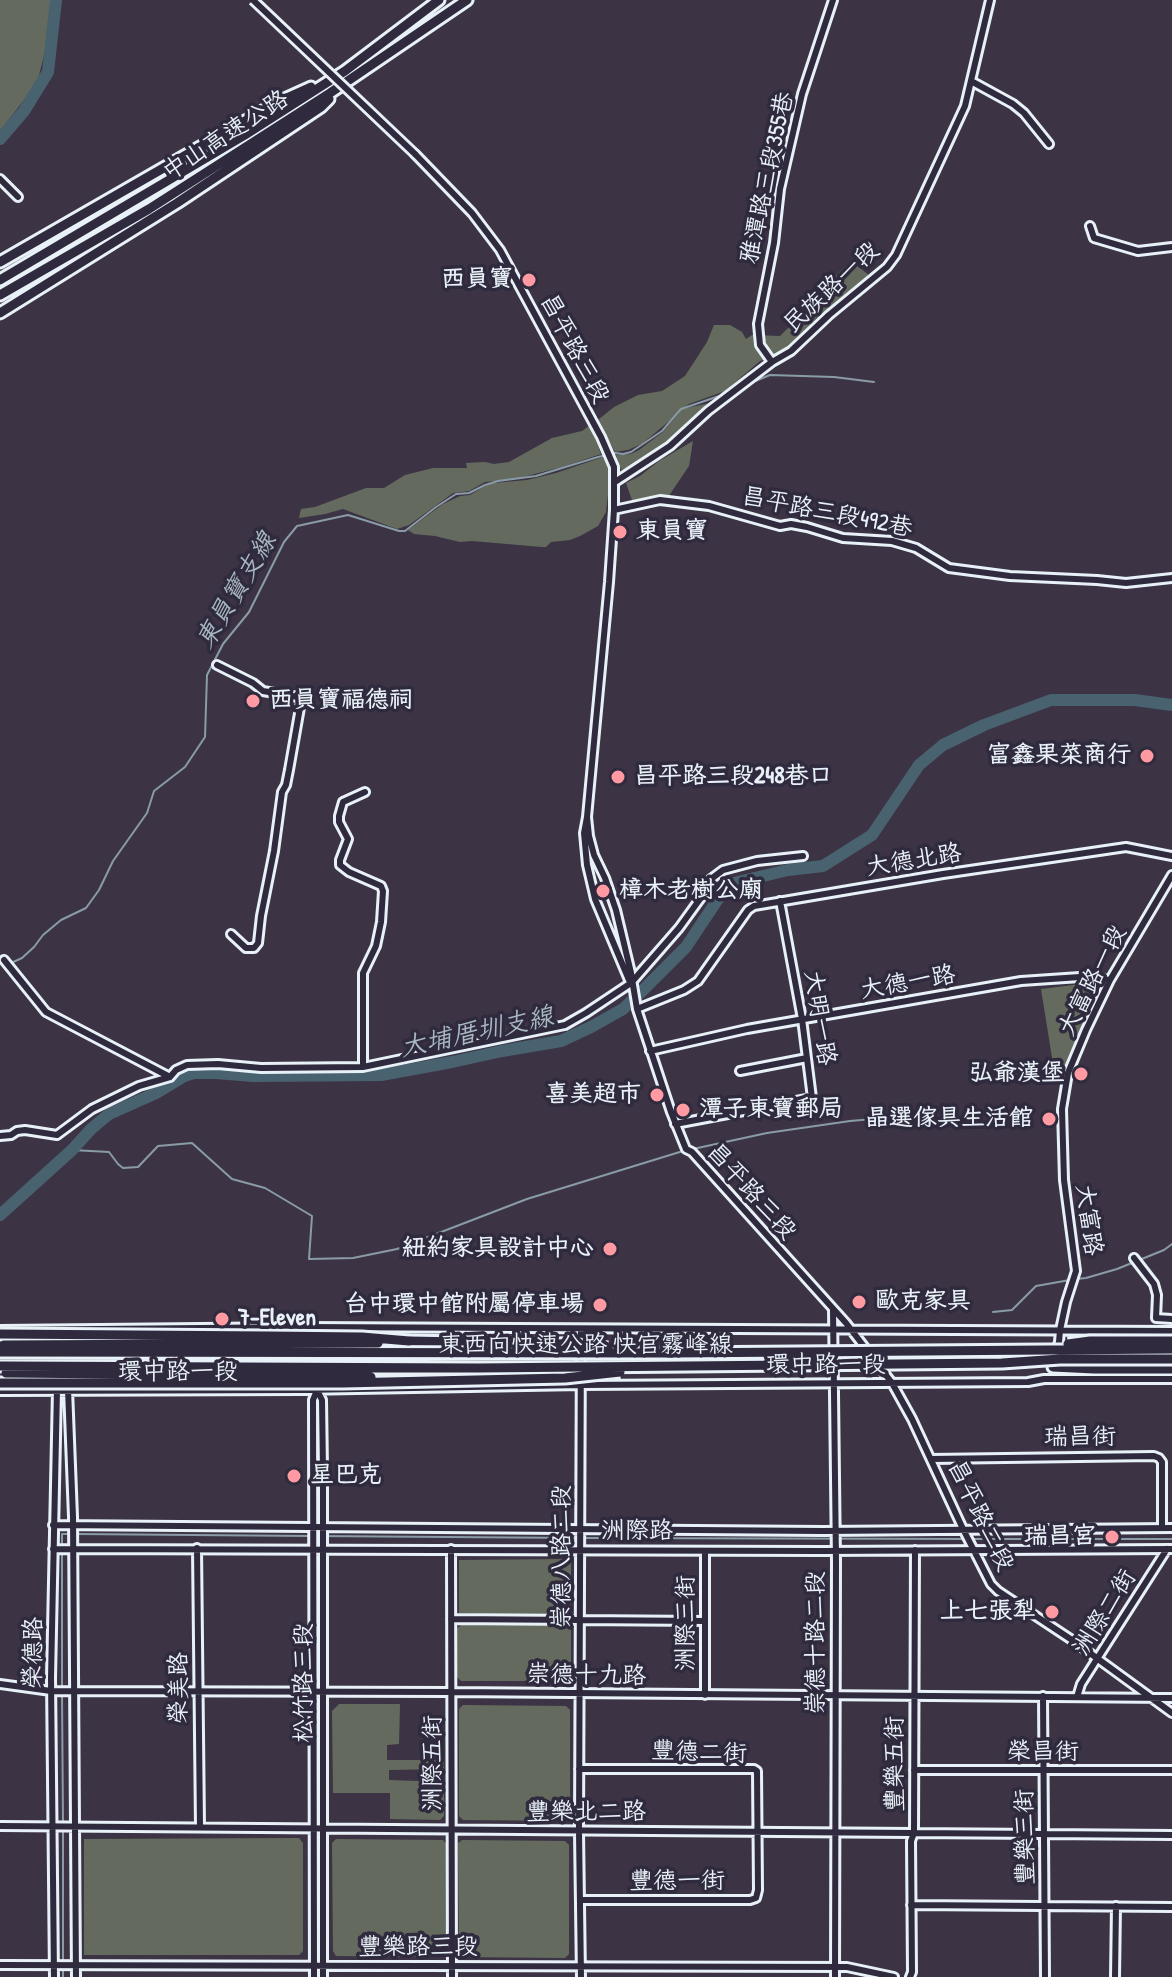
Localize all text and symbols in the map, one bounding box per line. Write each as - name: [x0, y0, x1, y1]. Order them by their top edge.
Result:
- street label: 中山高速公路: [158, 85, 294, 187]
- street label: 雅潭路三段355巷: [736, 89, 800, 267]
- street label: 民族路一段: [778, 237, 886, 339]
- place label: 西員寶: [441, 266, 513, 294]
- marker: 西員寶: [520, 271, 538, 289]
- street label: 昌平路三段: [533, 289, 615, 409]
- street label: 昌平路三段492巷: [739, 482, 915, 544]
- place label: 東員寶: [636, 518, 708, 546]
- marker: 東員寶: [611, 523, 629, 541]
- water label: 東員寶支線: [190, 527, 284, 655]
- place label: 西員寶福德祠: [269, 687, 413, 715]
- marker: 西員寶福德祠: [244, 692, 262, 710]
- place label: 富鑫果菜商行: [987, 742, 1131, 770]
- marker: 富鑫果菜商行: [1138, 747, 1156, 765]
- place label: 昌平路三段248巷口: [634, 763, 833, 791]
- marker: 昌平路三段248巷口: [609, 768, 627, 786]
- street label: 大德北路: [864, 839, 964, 883]
- place label: 樟木老樹公廟: [619, 877, 763, 905]
- marker: 樟木老樹公廟: [594, 882, 612, 900]
- street label: 大富路一段: [1053, 921, 1133, 1041]
- street label: 大德一路: [858, 960, 958, 1006]
- street label: 大明一路: [797, 968, 841, 1068]
- water label: 大埔厝圳支線: [397, 1002, 557, 1064]
- place label: 弘爺漢堡: [969, 1060, 1065, 1088]
- marker: 弘爺漢堡: [1072, 1065, 1090, 1083]
- place label: 喜美超市: [545, 1081, 641, 1109]
- marker: 喜美超市: [648, 1086, 666, 1104]
- place label: 潭子東寶郵局: [699, 1096, 843, 1124]
- marker: 潭子東寶郵局: [674, 1101, 692, 1119]
- place label: 晶選傢具生活館: [865, 1105, 1033, 1133]
- marker: 晶選傢具生活館: [1040, 1110, 1058, 1128]
- street label: 昌平路三段: [700, 1138, 802, 1246]
- street label: 大富路: [1069, 1182, 1107, 1258]
- place label: 紐約家具設計中心: [402, 1235, 594, 1263]
- marker: 紐約家具設計中心: [601, 1240, 619, 1258]
- place label: 歐克家具: [875, 1288, 971, 1316]
- place label: 台中環中館附屬停車場: [344, 1291, 584, 1319]
- marker: 歐克家具: [850, 1293, 868, 1311]
- marker: 台中環中館附屬停車場: [591, 1296, 609, 1314]
- place label: 7-Eleven: [238, 1305, 316, 1333]
- marker: 7-Eleven: [213, 1310, 231, 1328]
- street label: 東西向快速公路 快官霧峰線: [439, 1332, 733, 1360]
- street label: 環中路一段: [766, 1352, 886, 1380]
- street label: 環中路一段: [118, 1359, 238, 1387]
- street label: 瑞昌街: [1044, 1424, 1116, 1452]
- street label: 昌平路二段: [941, 1456, 1019, 1576]
- place label: 星巴克: [310, 1462, 382, 1490]
- marker: 星巴克: [285, 1467, 303, 1485]
- street label: 崇德八路二段: [549, 1485, 577, 1629]
- street label: 洲際路: [601, 1518, 673, 1546]
- place label: 瑞昌宮: [1024, 1523, 1096, 1551]
- marker: 瑞昌宮: [1103, 1528, 1121, 1546]
- street label: 洲際二街: [1067, 1565, 1143, 1661]
- street label: 崇德十路二段: [803, 1571, 831, 1715]
- street label: 洲際三街: [673, 1575, 701, 1671]
- place label: 上七張犁: [940, 1598, 1036, 1626]
- marker: 上七張犁: [1043, 1603, 1061, 1621]
- street label: 榮德路: [19, 1617, 49, 1689]
- street label: 松竹路三段: [291, 1623, 319, 1743]
- street label: 榮美路: [166, 1652, 194, 1724]
- street label: 崇德十九路: [526, 1661, 646, 1691]
- street label: 洲際五街: [420, 1715, 448, 1811]
- street label: 豐樂五街: [882, 1716, 910, 1812]
- street label: 豐德二街: [651, 1737, 747, 1769]
- street label: 榮昌街: [1007, 1739, 1079, 1767]
- street label: 豐樂三街: [1011, 1789, 1041, 1885]
- street label: 豐樂北二路: [526, 1799, 646, 1827]
- street label: 豐德一街: [629, 1868, 725, 1896]
- street label: 豐樂路三段: [358, 1934, 478, 1962]

